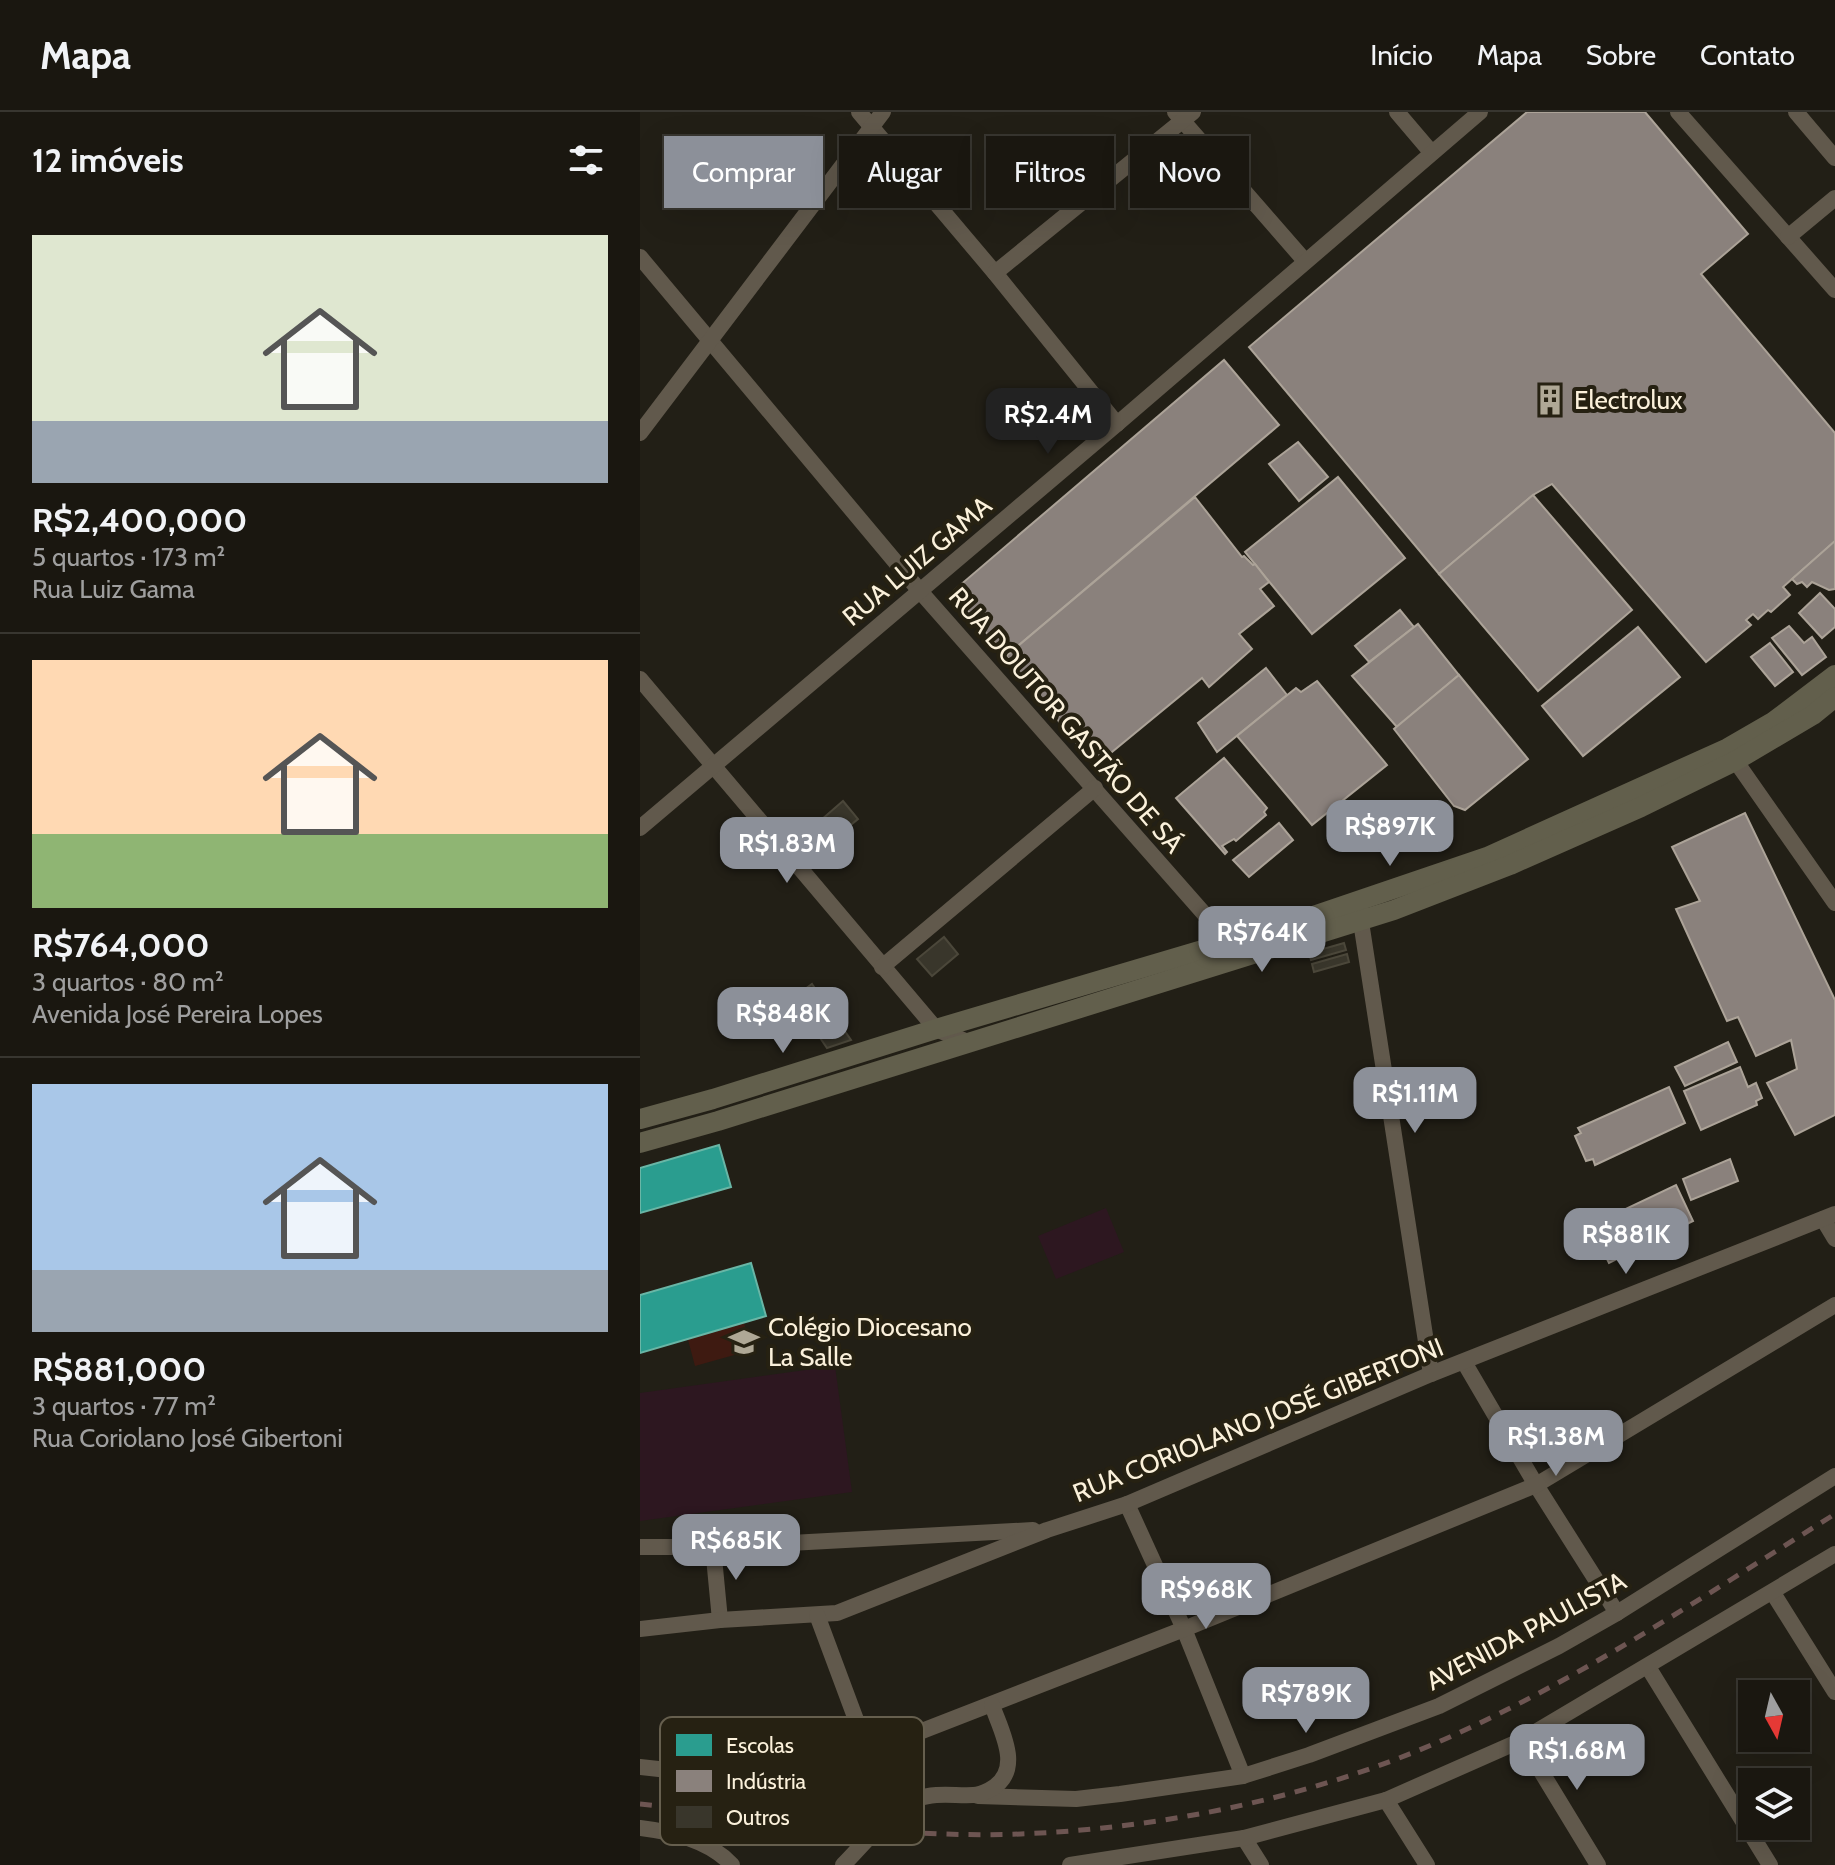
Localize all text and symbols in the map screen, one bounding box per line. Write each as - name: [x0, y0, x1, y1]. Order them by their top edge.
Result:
- text: Mapa: [40, 32, 131, 79]
- text: Início: [1370, 38, 1433, 72]
- text: Mapa: [1477, 38, 1542, 72]
- text: Sobre: [1586, 38, 1656, 72]
- text: Contato: [1700, 38, 1795, 72]
- chip: Comprar: [664, 136, 823, 208]
- chip: Alugar: [839, 136, 970, 208]
- chip: Filtros: [986, 136, 1114, 208]
- chip: Novo: [1130, 136, 1249, 208]
- icon: filters: [564, 138, 608, 182]
- text: 12 imóveis: [32, 139, 184, 181]
- icon: home: [248, 287, 392, 431]
- building icon: Electrolux: [1533, 383, 1567, 417]
- place label: Electrolux: [1574, 384, 1683, 416]
- pin: R$2.4M: [983, 388, 1113, 456]
- text: R$2.4M: [1004, 398, 1092, 430]
- street label: RUA LUIZ GAMA: [836, 489, 998, 633]
- text: R$2,400,000: [32, 499, 247, 541]
- text: 5 quartos · 173 m²: [32, 541, 225, 573]
- text: Rua Luiz Gama: [32, 573, 195, 605]
- street label: RUA DOUTOR GASTÃO DE SÁ: [942, 581, 1190, 859]
- icon: home: [248, 712, 392, 856]
- pin: R$897K: [1325, 800, 1455, 868]
- text: R$897K: [1344, 810, 1436, 842]
- pin: R$1.83M: [713, 817, 861, 885]
- text: R$1.83M: [738, 827, 836, 859]
- pin: R$764K: [1197, 906, 1327, 974]
- text: R$764K: [1216, 916, 1308, 948]
- text: R$764,000: [32, 924, 209, 966]
- text: 3 quartos · 80 m²: [32, 966, 224, 998]
- pin: R$848K: [718, 987, 848, 1055]
- text: R$848K: [735, 997, 831, 1029]
- text: Avenida José Pereira Lopes: [32, 998, 323, 1030]
- pin: R$1.11M: [1341, 1067, 1489, 1135]
- text: R$1.11M: [1371, 1077, 1459, 1109]
- icon: home: [248, 1136, 392, 1280]
- pin: R$881K: [1561, 1208, 1691, 1276]
- text: R$881K: [1582, 1218, 1670, 1250]
- place label: Colégio Diocesano La Salle: [768, 1311, 972, 1373]
- school or university icon: Colégio Diocesano La Salle: [727, 1325, 761, 1359]
- street label: RUA CORIOLANO JOSÉ GIBERTONI: [1068, 1331, 1448, 1509]
- text: R$881,000: [32, 1348, 206, 1390]
- text: 3 quartos · 77 m²: [32, 1390, 216, 1422]
- pin: R$1.38M: [1482, 1410, 1630, 1478]
- text: R$1.38M: [1507, 1420, 1605, 1452]
- text: Rua Coriolano José Gibertoni: [32, 1422, 343, 1454]
- pin: R$685K: [671, 1514, 801, 1582]
- text: R$685K: [690, 1524, 782, 1556]
- pin: R$968K: [1141, 1563, 1271, 1631]
- street label: AVENIDA PAULISTA: [1420, 1565, 1632, 1697]
- text: R$968K: [1160, 1573, 1252, 1605]
- pin: R$789K: [1241, 1667, 1371, 1735]
- text: R$789K: [1260, 1677, 1352, 1709]
- north arrow: [1738, 1680, 1810, 1752]
- map controls: [1738, 1680, 1810, 1840]
- legend: [660, 1717, 924, 1845]
- pin: R$1.68M: [1503, 1724, 1651, 1792]
- text: Escolas: [726, 1732, 794, 1759]
- text: R$1.68M: [1528, 1734, 1626, 1766]
- text: Indústria: [726, 1768, 807, 1795]
- button: layers: [1738, 1768, 1810, 1840]
- text: Outros: [726, 1804, 790, 1831]

